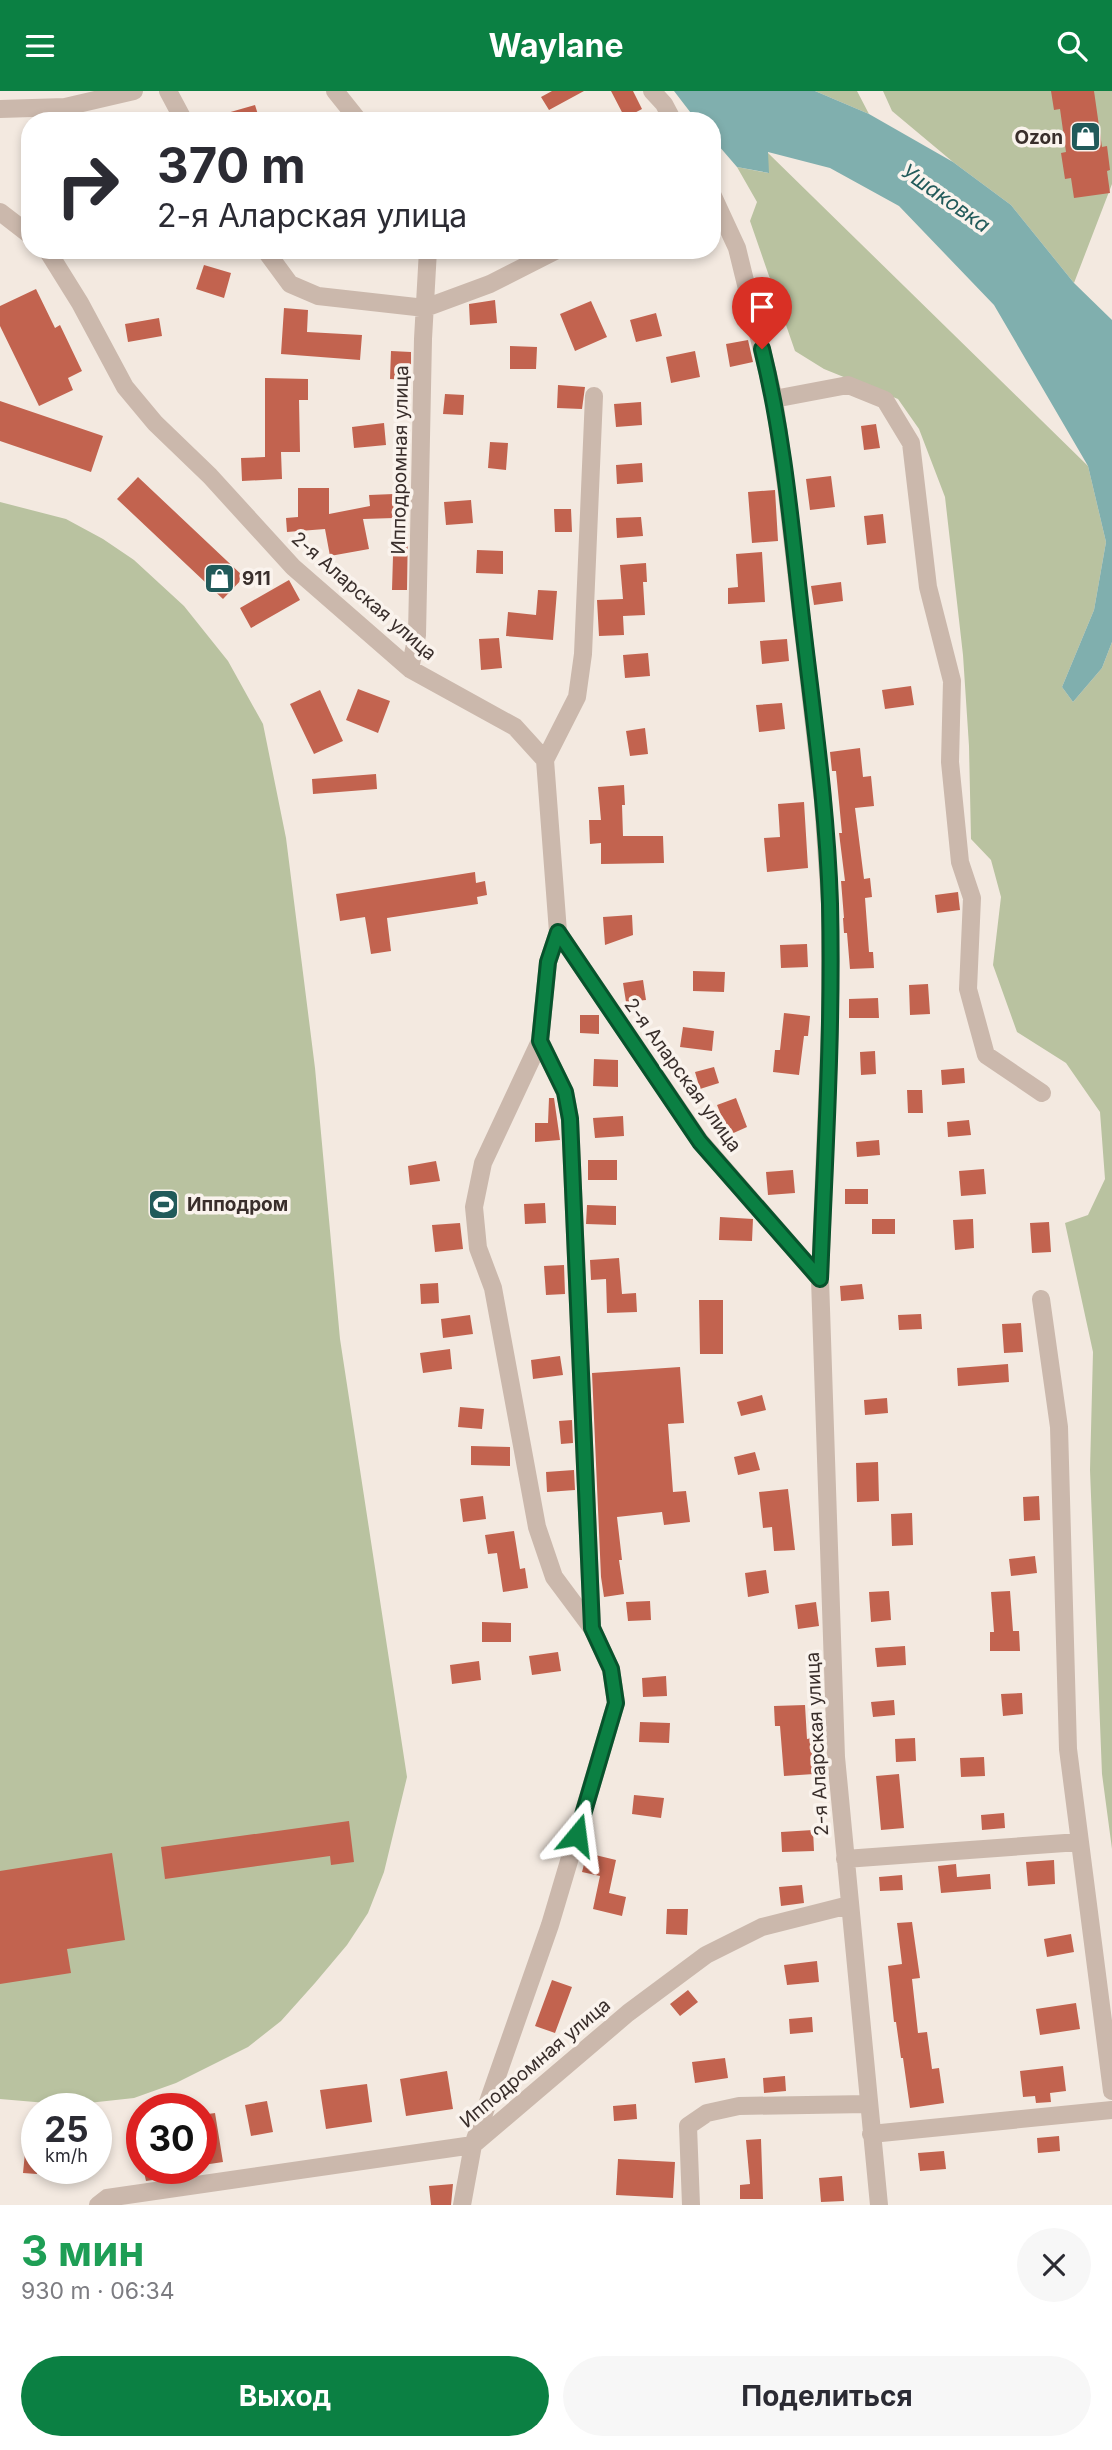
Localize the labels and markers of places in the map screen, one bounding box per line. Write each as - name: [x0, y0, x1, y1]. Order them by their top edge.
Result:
- shop icon: Ozon: [1069, 120, 1103, 154]
- place label: Ozon: [1014, 126, 1063, 149]
- pin: [732, 277, 792, 349]
- shop icon: 911: [202, 561, 236, 595]
- place label: 911: [242, 567, 271, 590]
- sports icon: Ипподром: [147, 1187, 181, 1221]
- place label: Ипподром: [187, 1193, 288, 1216]

